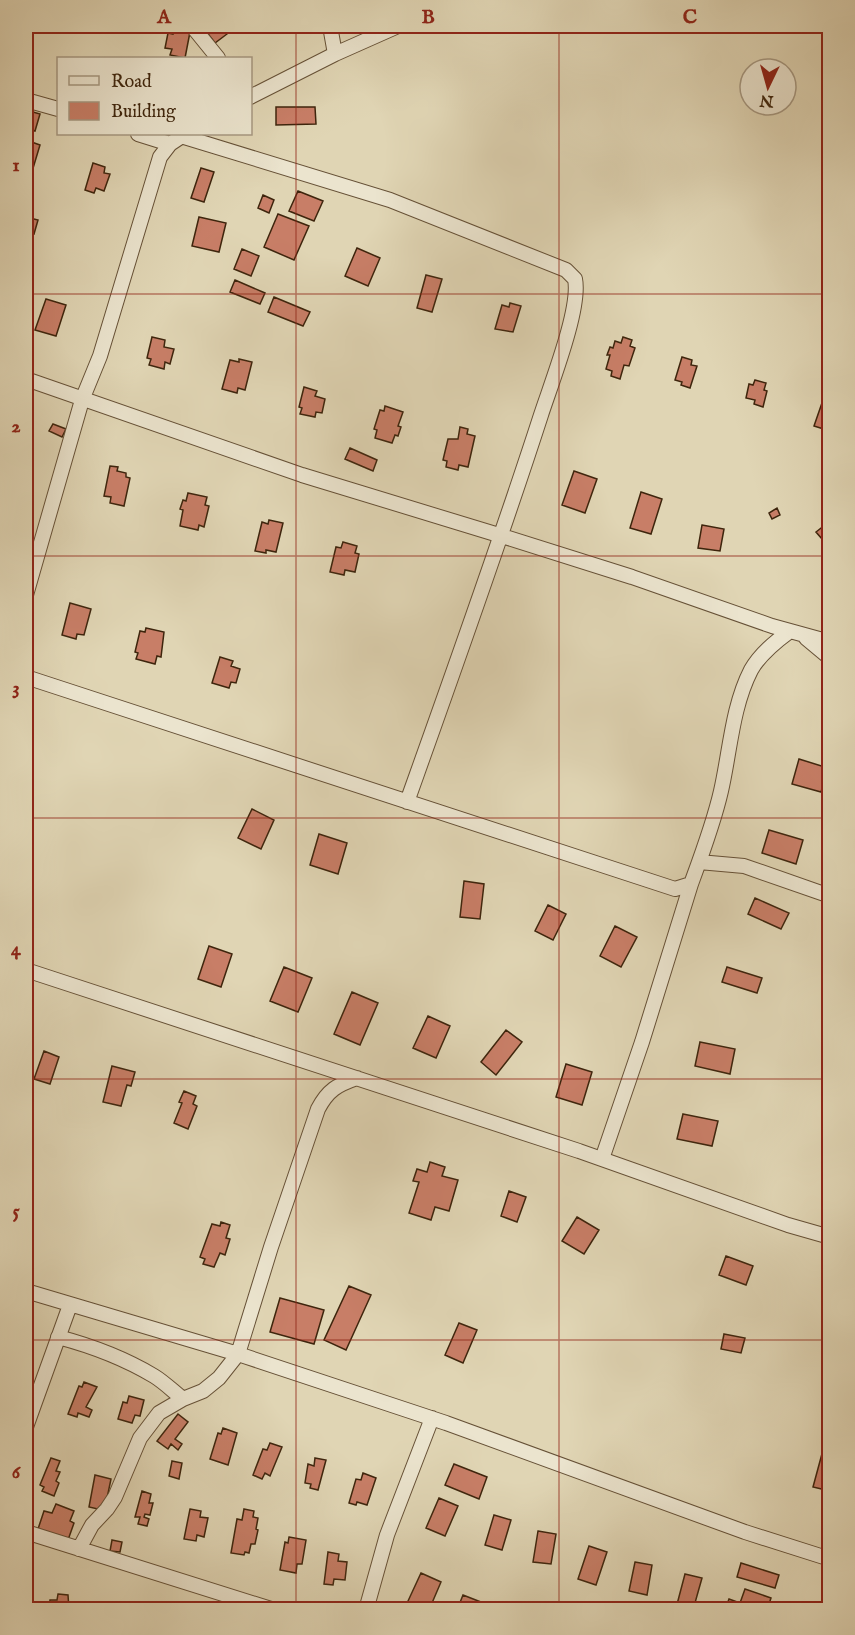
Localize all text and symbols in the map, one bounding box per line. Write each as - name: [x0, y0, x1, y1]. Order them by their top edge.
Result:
- text: A: [156, 5, 172, 30]
- text: B: [421, 5, 435, 30]
- text: C: [683, 5, 697, 30]
- legend: [57, 57, 252, 135]
- north arrow: [738, 57, 798, 117]
- text: Road: [111, 71, 152, 94]
- text: N: [759, 89, 776, 111]
- text: Building: [111, 101, 176, 124]
- text: 1: [12, 153, 20, 178]
- text: 2: [11, 414, 21, 439]
- text: 3: [12, 676, 20, 701]
- text: 4: [11, 937, 22, 962]
- text: 5: [12, 1199, 20, 1224]
- text: 6: [12, 1460, 22, 1485]

